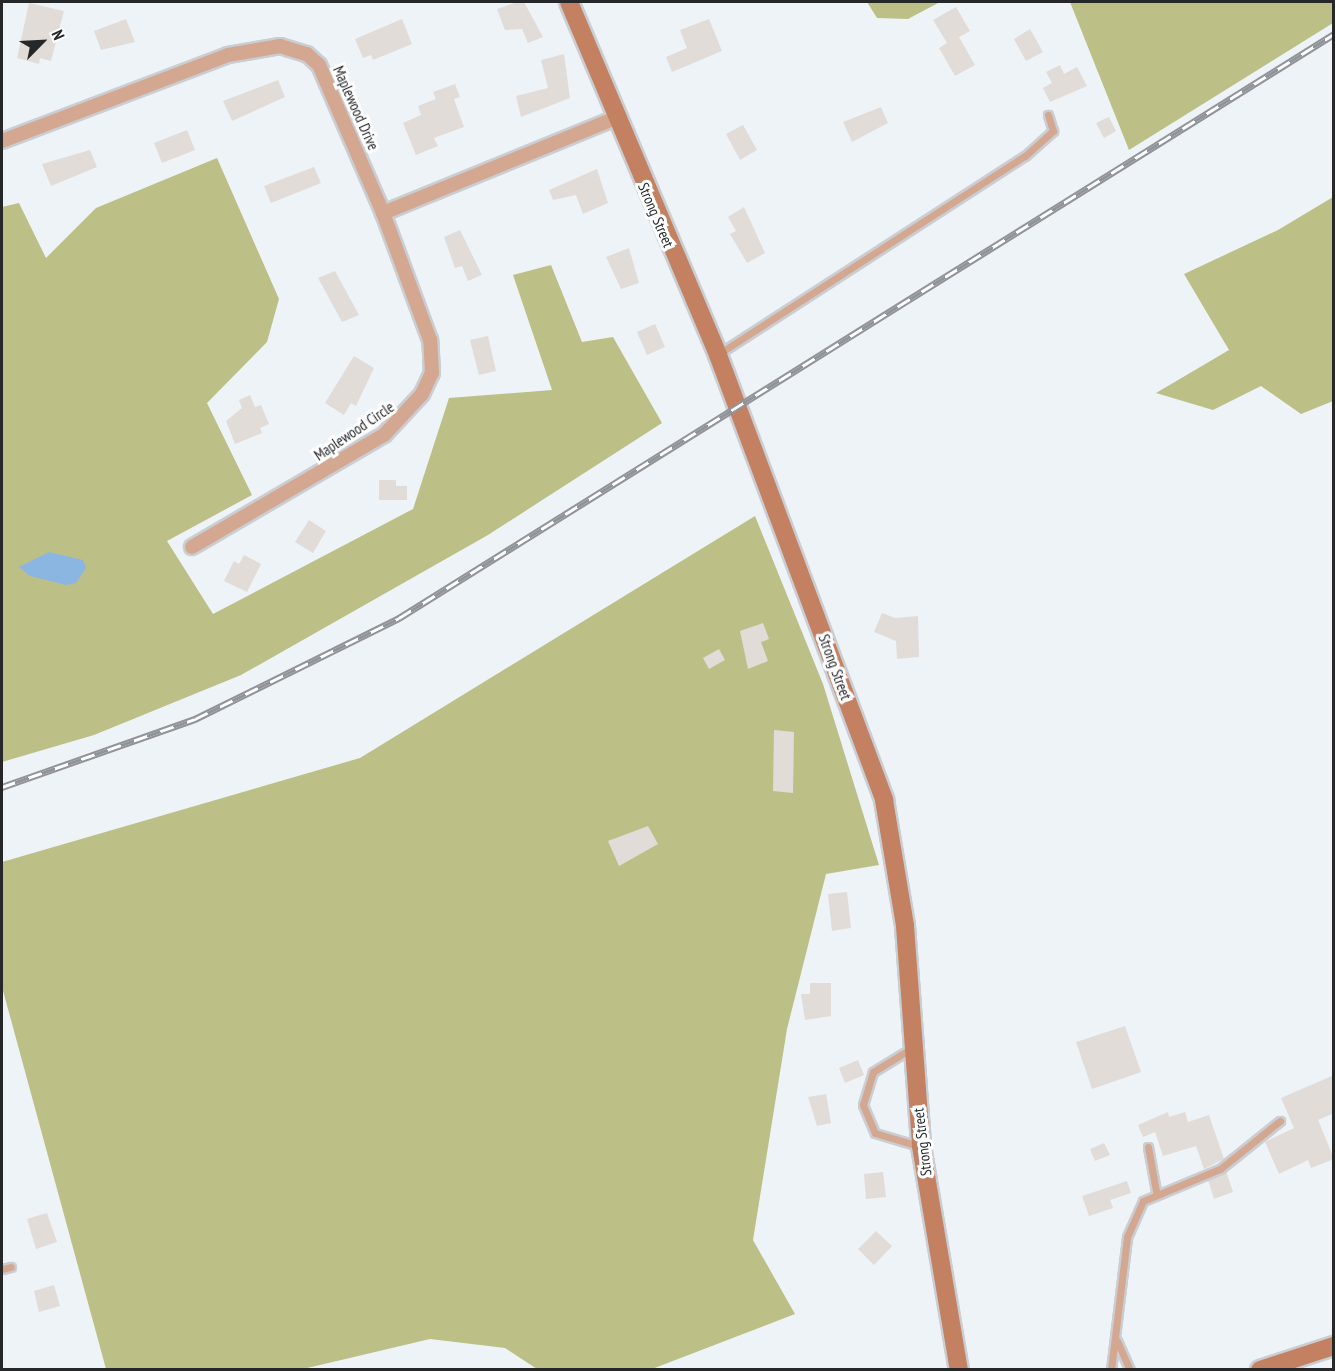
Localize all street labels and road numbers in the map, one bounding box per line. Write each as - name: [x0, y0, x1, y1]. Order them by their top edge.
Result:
- street label: Maplewood Drive: [329, 63, 383, 153]
- street label: Strong Street: [634, 180, 678, 250]
- street label: Maplewood Circle: [311, 398, 397, 464]
- street label: Strong Street: [815, 632, 855, 702]
- street label: Strong Street: [909, 1107, 935, 1177]

